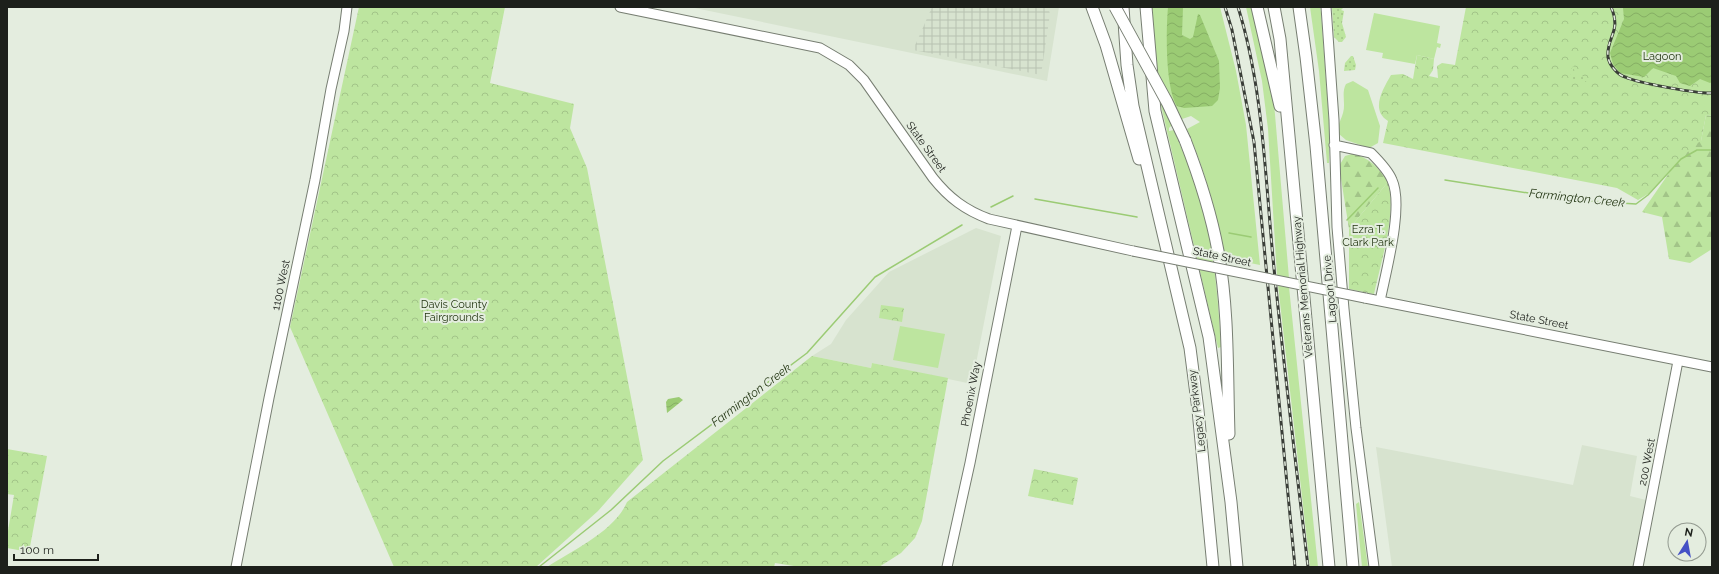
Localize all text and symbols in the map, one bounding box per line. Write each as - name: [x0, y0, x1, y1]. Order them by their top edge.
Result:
- park label: Lagoon: [1643, 50, 1681, 63]
- street label: State Street: [903, 119, 949, 175]
- water label: Farmington Creek: [1528, 186, 1626, 210]
- street label: Veterans Memorial Highway: [1290, 216, 1316, 358]
- park label: Ezra T. Clark Park: [1342, 223, 1394, 249]
- street label: State Street: [1192, 244, 1253, 270]
- street label: Lagoon Drive: [1321, 254, 1339, 323]
- street label: 1100 West: [269, 258, 293, 312]
- park label: Davis County Fairgrounds: [421, 298, 487, 324]
- street label: State Street: [1509, 308, 1570, 332]
- water label: Farmington Creek: [708, 360, 794, 430]
- street label: Phoenix Way: [958, 360, 984, 428]
- street label: Legacy Parkway: [1185, 369, 1209, 453]
- street label: 200 West: [1636, 437, 1658, 487]
- north arrow: [1667, 522, 1707, 562]
- text: N: [1683, 525, 1694, 540]
- scale bar: [14, 536, 98, 562]
- text: 100 m: [20, 543, 54, 557]

